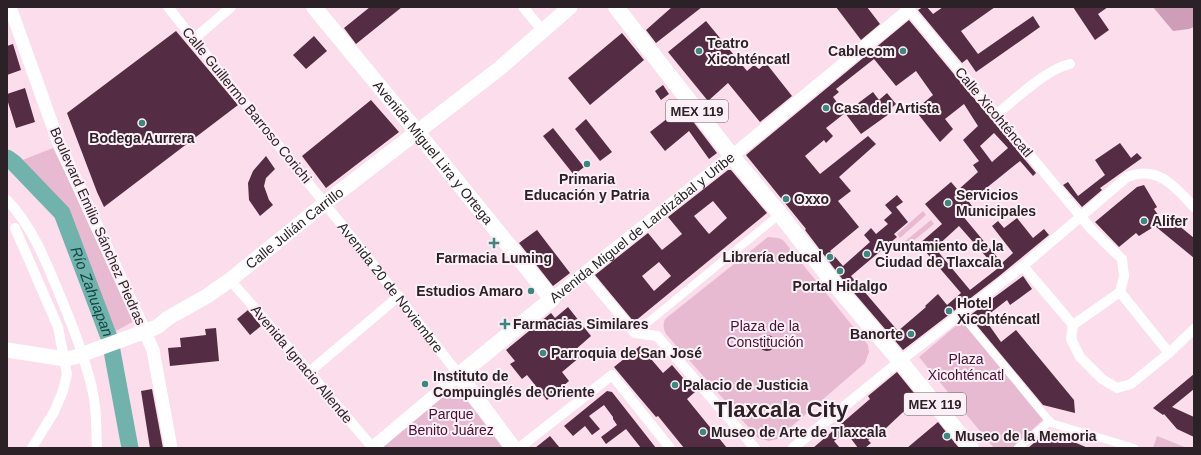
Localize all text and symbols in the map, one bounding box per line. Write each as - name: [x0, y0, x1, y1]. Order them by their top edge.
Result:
- street label: Calle Guillermo Barroso Corichi: [179, 24, 315, 186]
- place label: Teatro Xicohténcatl: [707, 35, 790, 67]
- place label: Cablecom: [828, 43, 895, 59]
- marker: Teatro Xicohténcatl: [694, 46, 704, 56]
- marker: Cablecom: [898, 46, 908, 56]
- street label: Calle Xicohténcatl: [952, 64, 1036, 160]
- street label: Avenida Miguel Lira y Ortega: [370, 77, 496, 228]
- road number: MEX 119: [666, 100, 728, 122]
- place label: Casa del Artista: [834, 100, 940, 116]
- marker: Casa del Artista: [821, 103, 831, 113]
- marker: Bodega Aurrera: [137, 118, 147, 128]
- street label: Boulevard Emilio Sánchez Piedras: [47, 125, 149, 327]
- place label: Bodega Aurrera: [89, 130, 195, 146]
- street label: Avenida Miguel de Lardizábal y Uribe: [546, 149, 738, 306]
- marker: Primaria Educación y Patria: [582, 159, 592, 169]
- place label: Primaria Educación y Patria: [524, 171, 650, 203]
- street label: Calle Julián Carrillo: [242, 184, 347, 272]
- place label: Servicios Municipales: [956, 187, 1036, 219]
- place label: Oxxo: [794, 191, 829, 207]
- marker: Oxxo: [781, 194, 791, 204]
- marker: Servicios Municipales: [943, 198, 953, 208]
- place label: Alifer: [1152, 213, 1188, 229]
- marker: Alifer: [1139, 216, 1149, 226]
- street label: Avenida 20 de Noviembre: [335, 219, 447, 356]
- marker: Farmacia Luming: [489, 238, 499, 248]
- place label: Ayuntamiento de la Ciudad de Tlaxcala: [875, 238, 1004, 270]
- water label: Río Zahuapan: [67, 244, 117, 339]
- place label: Librería educal: [722, 249, 822, 265]
- marker: Ayuntamiento de la Ciudad de Tlaxcala: [862, 249, 872, 259]
- place label: Farmacia Luming: [436, 250, 552, 266]
- marker: Librería educal: [825, 252, 835, 262]
- marker: Portal Hidalgo: [835, 266, 845, 276]
- place label: Portal Hidalgo: [793, 278, 887, 294]
- place label: Estudios Amaro: [416, 283, 523, 299]
- marker: Estudios Amaro: [526, 286, 536, 296]
- place label: Hotel Xicohténcatl: [957, 295, 1040, 327]
- street label: Avenida Ignacio Allende: [248, 302, 356, 426]
- marker: Hotel Xicohténcatl: [944, 306, 954, 316]
- place label: Farmacias Similares: [513, 316, 649, 332]
- park label: Plaza de la Constitución: [726, 318, 804, 350]
- marker: Farmacias Similares: [500, 319, 510, 329]
- place label: Banorte: [850, 326, 903, 342]
- marker: Banorte: [906, 329, 916, 339]
- place label: Parroquia de San José: [551, 345, 702, 361]
- marker: Parroquia de San José: [538, 348, 548, 358]
- park label: Plaza Xicohténcatl: [928, 351, 1004, 383]
- place label: Instituto de Compuinglés de Oriente: [433, 368, 595, 400]
- place label: Palacio de Justicia: [683, 377, 808, 393]
- marker: Instituto de Compuinglés de Oriente: [420, 379, 430, 389]
- marker: Palacio de Justicia: [670, 380, 680, 390]
- road number: MEX 119: [904, 393, 966, 415]
- district label: Tlaxcala City: [714, 397, 849, 422]
- park label: Parque Benito Juárez: [408, 406, 494, 438]
- place label: Museo de Arte de Tlaxcala: [711, 424, 887, 440]
- marker: Museo de Arte de Tlaxcala: [698, 427, 708, 437]
- place label: Museo de la Memoria: [955, 428, 1097, 444]
- marker: Museo de la Memoria: [942, 431, 952, 441]

